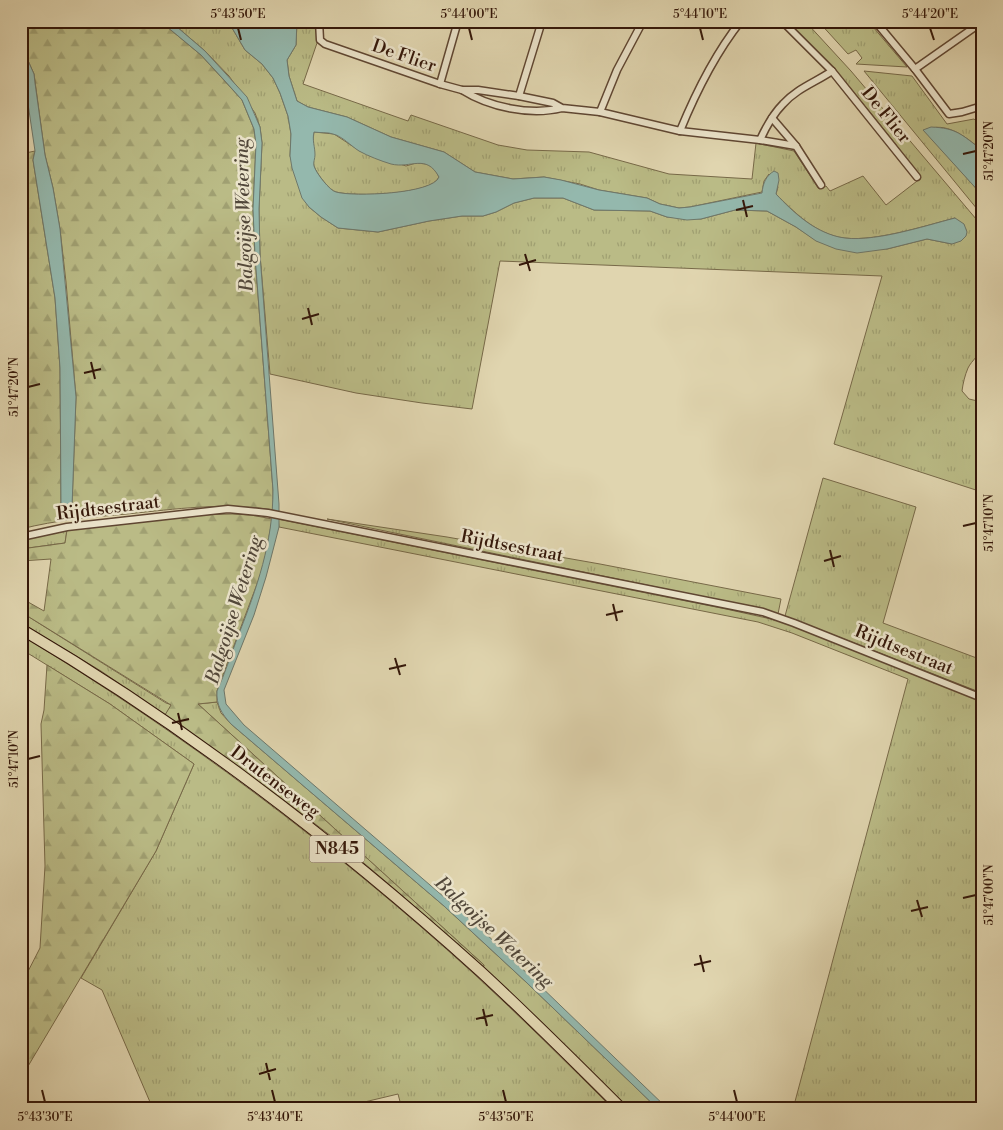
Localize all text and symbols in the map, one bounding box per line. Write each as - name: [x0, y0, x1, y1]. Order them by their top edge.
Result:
- text: 5°43'50"E: [210, 7, 266, 22]
- text: 5°44'00"E: [440, 7, 498, 22]
- text: 5°44'10"E: [673, 7, 727, 22]
- text: 5°44'20"E: [902, 7, 958, 22]
- street label: De Flier: [369, 34, 440, 78]
- street label: De Flier: [856, 82, 916, 148]
- text: 51°47'20"N: [982, 121, 997, 181]
- water label: Balgoijse Wetering: [229, 137, 259, 293]
- text: 51°47'20"N: [7, 357, 22, 417]
- street label: Rijdtsestraat: [55, 490, 162, 526]
- text: 51°47'10"N: [982, 494, 997, 552]
- street label: Rijdtsestraat: [459, 525, 566, 567]
- water label: Balgoijse Wetering: [200, 532, 268, 688]
- street label: Rijdtsestraat: [851, 620, 957, 680]
- text: 51°47'10"N: [7, 730, 22, 788]
- street label: Drutenseweg: [226, 741, 325, 824]
- road number: N845: [310, 836, 364, 862]
- text: 51°47'00"N: [982, 864, 997, 926]
- water label: Balgoijse Wetering: [429, 870, 559, 994]
- text: 5°43'30"E: [17, 1110, 73, 1125]
- text: 5°43'40"E: [247, 1110, 303, 1125]
- text: 5°43'50"E: [478, 1110, 534, 1125]
- text: 5°44'00"E: [708, 1110, 766, 1125]

